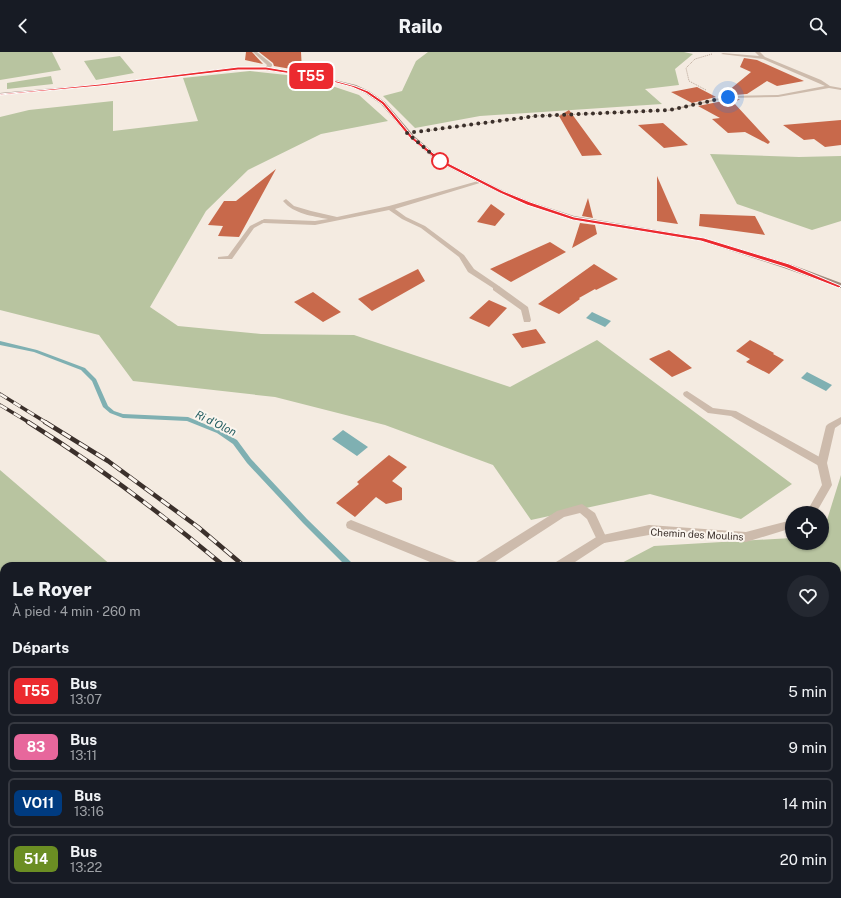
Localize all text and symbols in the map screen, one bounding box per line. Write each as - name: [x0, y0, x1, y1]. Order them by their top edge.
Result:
- icon: back: [12, 15, 34, 37]
- icon: search: [807, 15, 829, 37]
- text: Railo: [399, 16, 442, 37]
- line badge: T55: [288, 63, 334, 89]
- text: T55: [297, 68, 325, 84]
- your location: [718, 87, 738, 107]
- unlabelled marker: [431, 152, 449, 170]
- water label: Ri d'Olon: [194, 408, 238, 438]
- map controls: [785, 506, 829, 550]
- button: locate: [785, 506, 829, 550]
- street label: Chemin des Moulins: [650, 526, 744, 542]
- button: heart: [787, 575, 829, 617]
- text: Le Royer: [12, 578, 91, 600]
- text: À pied · 4 min · 260 m: [12, 604, 140, 619]
- text: Départs: [12, 639, 69, 656]
- text: Bus: [70, 675, 97, 692]
- text: T55: [22, 683, 50, 699]
- text: 5 min: [788, 683, 827, 700]
- text: 13:07: [70, 692, 102, 707]
- text: Bus: [70, 731, 97, 748]
- text: 83: [27, 739, 45, 755]
- text: 9 min: [789, 739, 827, 756]
- text: 13:11: [70, 748, 97, 763]
- text: Bus: [74, 787, 101, 804]
- text: VO11: [22, 795, 54, 811]
- text: 14 min: [782, 795, 827, 812]
- text: 13:16: [74, 804, 104, 819]
- text: Bus: [70, 843, 97, 860]
- text: 514: [24, 851, 48, 867]
- text: 20 min: [780, 851, 827, 868]
- text: 13:22: [70, 860, 102, 875]

